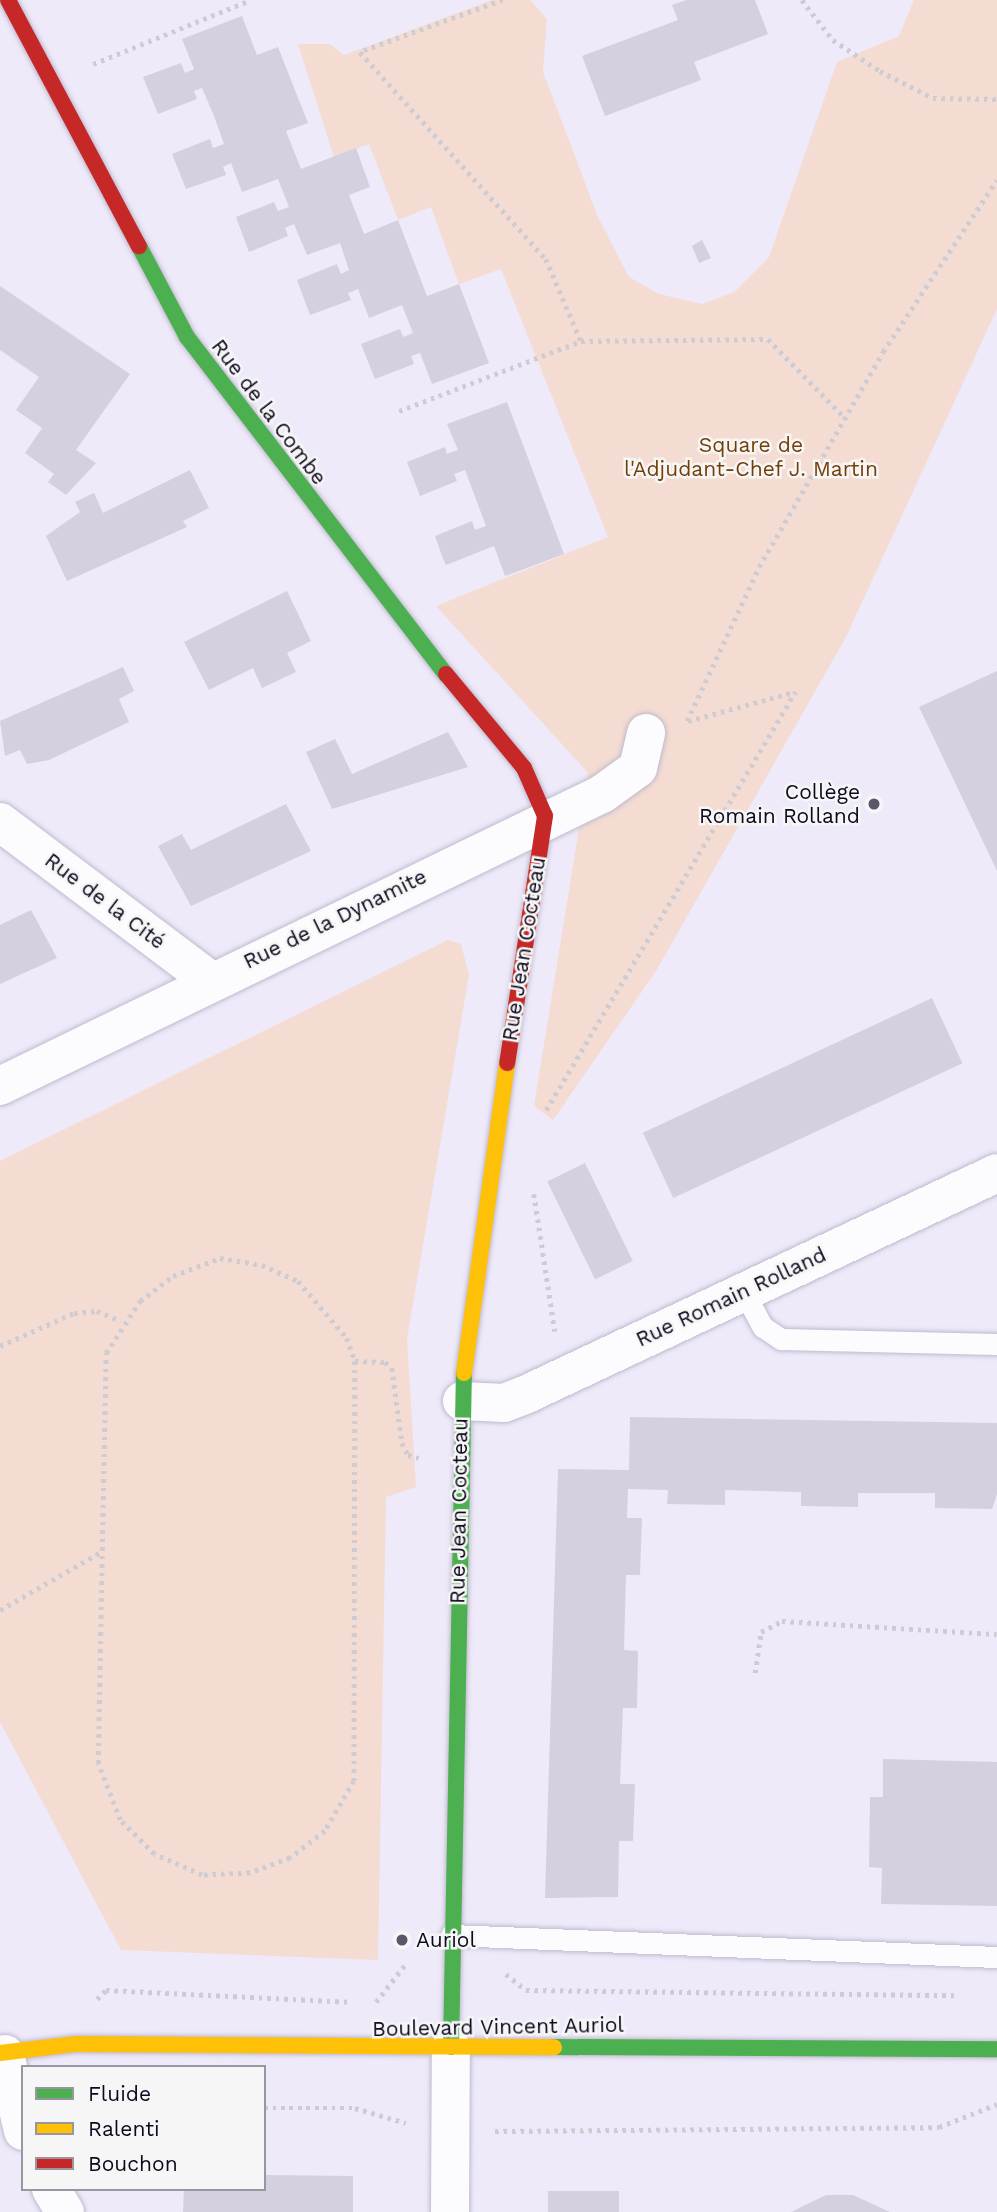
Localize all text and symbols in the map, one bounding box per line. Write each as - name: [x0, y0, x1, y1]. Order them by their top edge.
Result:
- street label: Rue de la Combe: [206, 334, 332, 490]
- park label: Square de l'Adjudant-Chef J. Martin: [623, 432, 879, 482]
- place label: Collège Romain Rolland: [699, 779, 860, 829]
- marker: Collège Romain Rolland: [866, 796, 882, 812]
- street label: Rue de la Cité: [40, 847, 170, 955]
- street label: Rue Jean Cocteau: [497, 855, 551, 1043]
- street label: Rue de la Dynamite: [239, 864, 431, 974]
- street label: Rue Romain Rolland: [632, 1242, 830, 1352]
- street label: Rue Jean Cocteau: [445, 1418, 473, 1604]
- place label: Auriol: [416, 1927, 476, 1953]
- marker: Auriol: [394, 1932, 410, 1948]
- street label: Boulevard Vincent Auriol: [371, 2012, 625, 2042]
- legend: [21, 2065, 266, 2191]
- text: Fluide: [88, 2081, 151, 2106]
- text: Ralenti: [88, 2116, 160, 2141]
- text: Bouchon: [88, 2151, 178, 2176]

